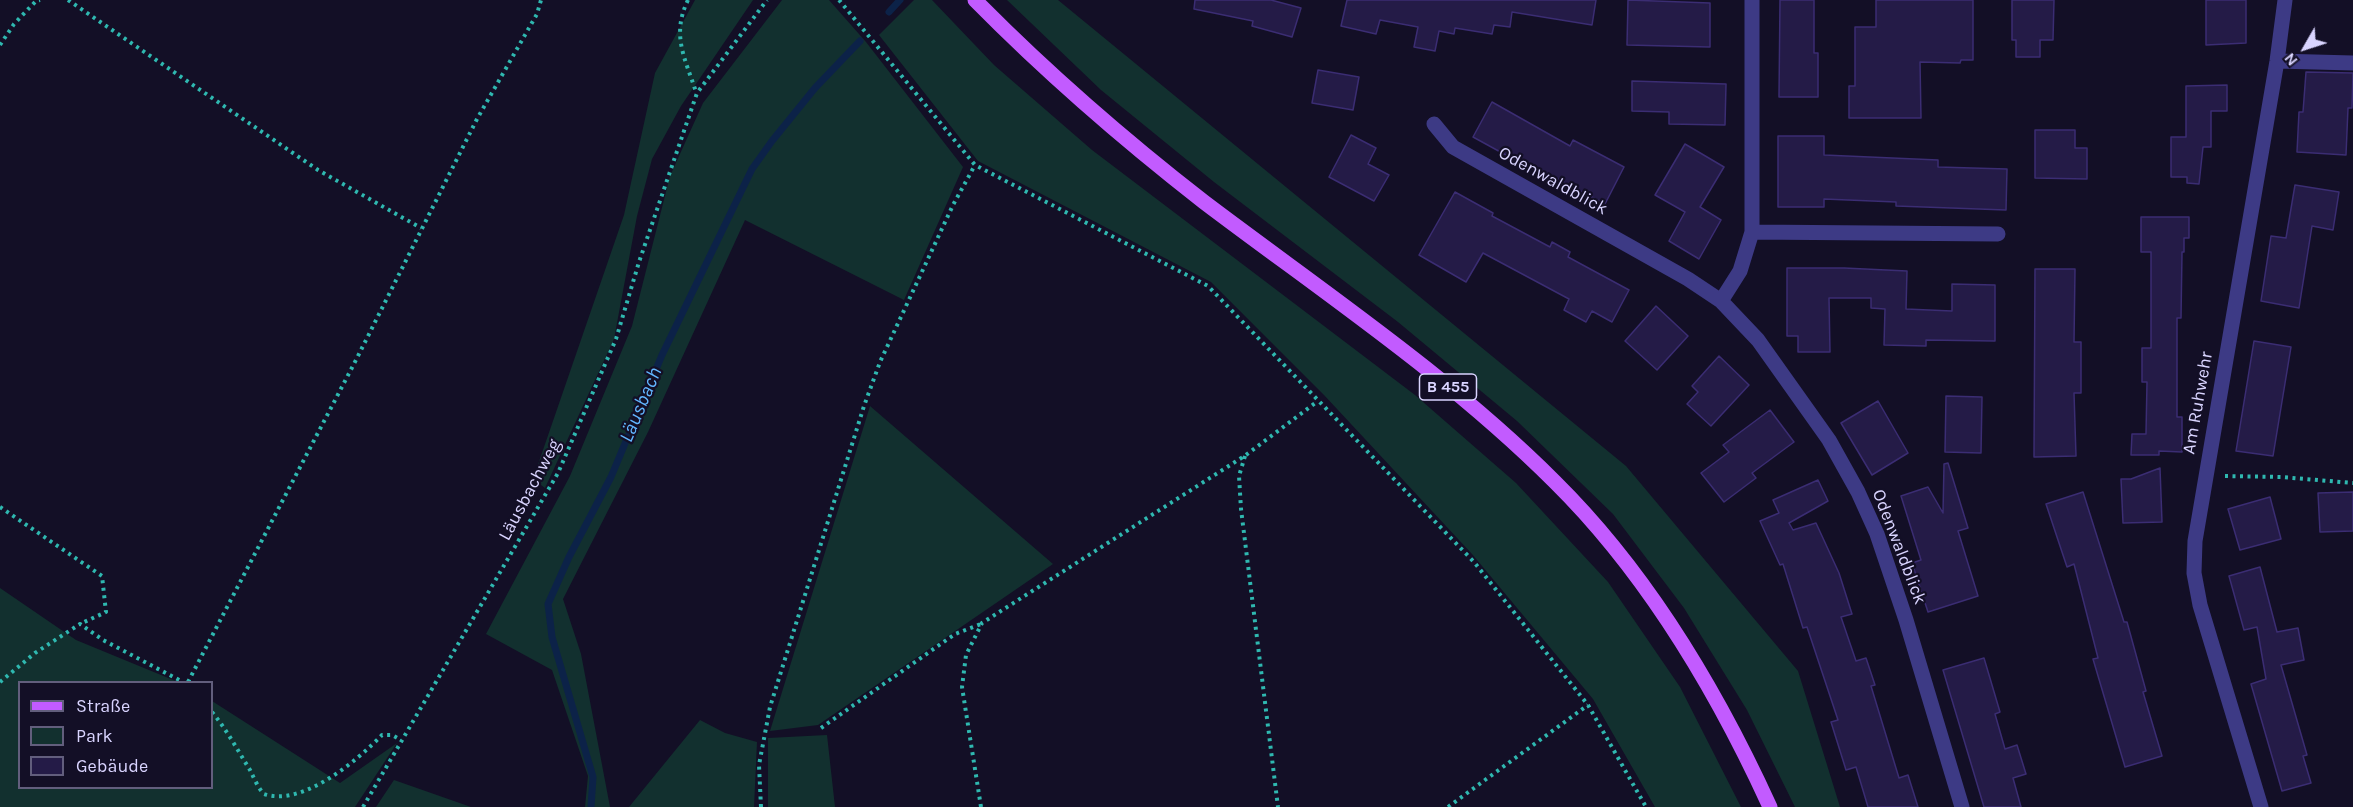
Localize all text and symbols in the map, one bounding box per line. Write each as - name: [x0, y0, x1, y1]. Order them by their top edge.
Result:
- north arrow: [2275, 18, 2335, 78]
- text: N: [2280, 49, 2302, 70]
- street label: Odenwaldblick: [1495, 142, 1611, 220]
- street label: Am Ruhwehr: [2178, 350, 2218, 456]
- water label: Läusbach: [614, 364, 668, 446]
- road number: B 455: [1420, 374, 1476, 400]
- street label: Läusbachweg: [494, 436, 566, 544]
- street label: Odenwaldblick: [1867, 486, 1931, 608]
- legend: [18, 681, 213, 789]
- text: Straße: [76, 695, 130, 717]
- text: Park: [76, 725, 113, 747]
- text: Gebäude: [76, 755, 148, 777]

